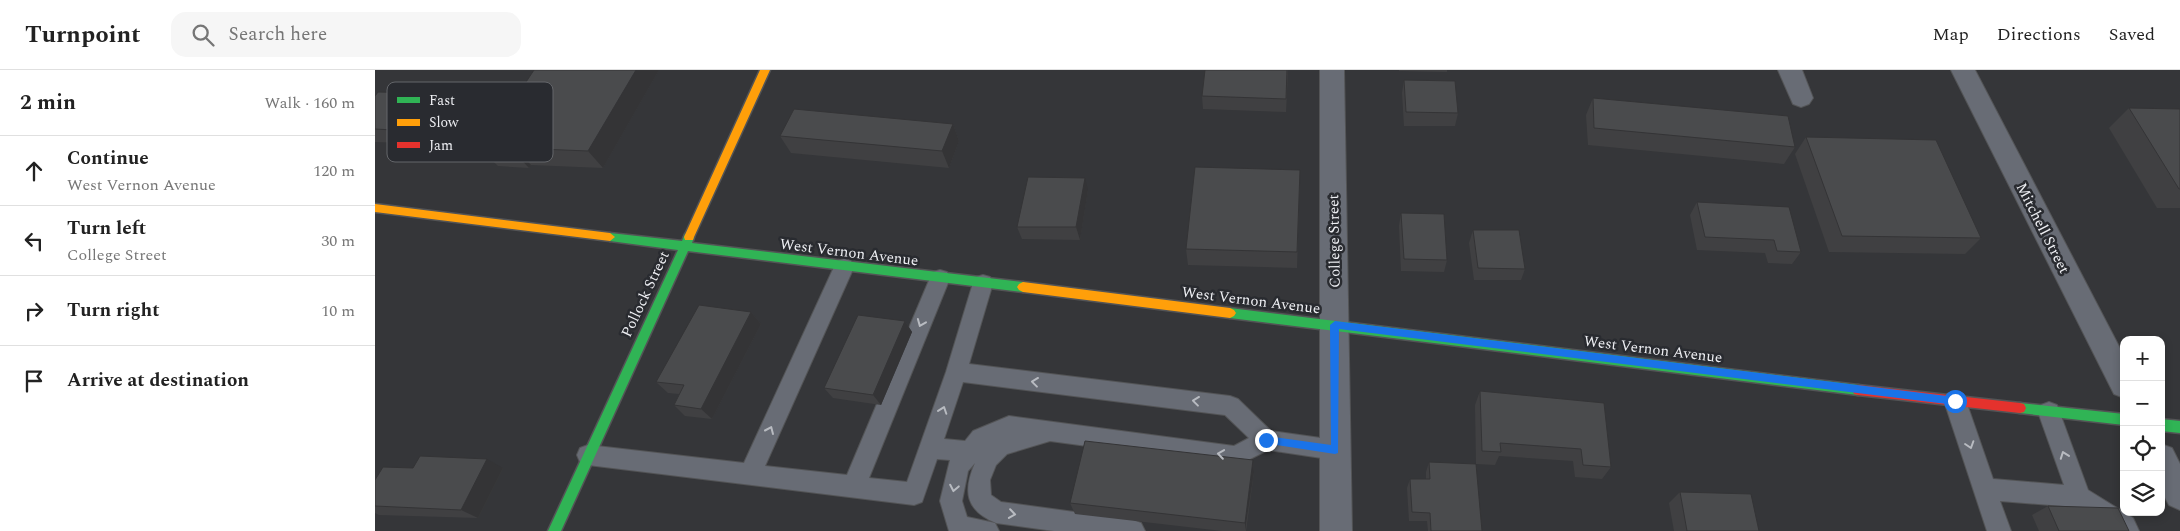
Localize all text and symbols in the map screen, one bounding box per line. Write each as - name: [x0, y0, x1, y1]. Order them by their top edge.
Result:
- search box: [171, 12, 521, 57]
- text: Turnpoint: [25, 17, 141, 53]
- text: Search here: [229, 20, 327, 49]
- icon: search: [189, 21, 217, 49]
- text: Map: [1933, 21, 1969, 48]
- text: Directions: [1997, 21, 2081, 48]
- text: Saved: [2109, 21, 2155, 48]
- legend: [387, 82, 553, 162]
- text: 2 min: [20, 87, 76, 119]
- text: Fast: [429, 90, 455, 111]
- text: Walk · 160 m: [264, 91, 355, 115]
- text: Slow: [429, 112, 459, 133]
- text: Jam: [429, 135, 453, 156]
- text: Continue: [67, 144, 149, 173]
- icon: ahead: [20, 157, 48, 185]
- text: 120 m: [313, 159, 355, 183]
- text: West Vernon Avenue: [67, 173, 216, 197]
- street label: Mitchell Street: [2010, 179, 2075, 278]
- street label: College Street: [1322, 194, 1347, 288]
- text: Turn left: [67, 214, 146, 243]
- icon: left: [20, 227, 48, 255]
- text: 30 m: [321, 229, 355, 253]
- street label: West Vernon Avenue: [778, 233, 920, 272]
- text: College Street: [67, 243, 167, 267]
- street label: Pollock Street: [615, 247, 676, 341]
- street label: West Vernon Avenue: [1180, 281, 1322, 320]
- text: Turn right: [67, 296, 160, 325]
- icon: right: [20, 297, 48, 325]
- text: 10 m: [321, 299, 355, 323]
- one-way arrow: [917, 318, 927, 327]
- street label: West Vernon Avenue: [1582, 330, 1724, 369]
- map controls: [2120, 336, 2165, 516]
- button: +: [2120, 336, 2165, 381]
- text: Arrive at destination: [67, 366, 249, 395]
- icon: arrive: [20, 367, 48, 395]
- one-way arrow: [1031, 377, 1039, 388]
- button: −: [2120, 381, 2165, 426]
- route start: [1944, 390, 1967, 413]
- one-way arrow: [1192, 397, 1201, 407]
- one-way arrow: [937, 406, 947, 415]
- one-way arrow: [764, 426, 775, 435]
- button: locate: [2120, 426, 2165, 471]
- route end: [1255, 429, 1278, 452]
- one-way arrow: [1964, 441, 1974, 449]
- one-way arrow: [1217, 449, 1225, 460]
- one-way arrow: [2060, 451, 2070, 459]
- button: layers: [2120, 471, 2165, 516]
- one-way arrow: [949, 483, 959, 492]
- one-way arrow: [1008, 508, 1016, 519]

